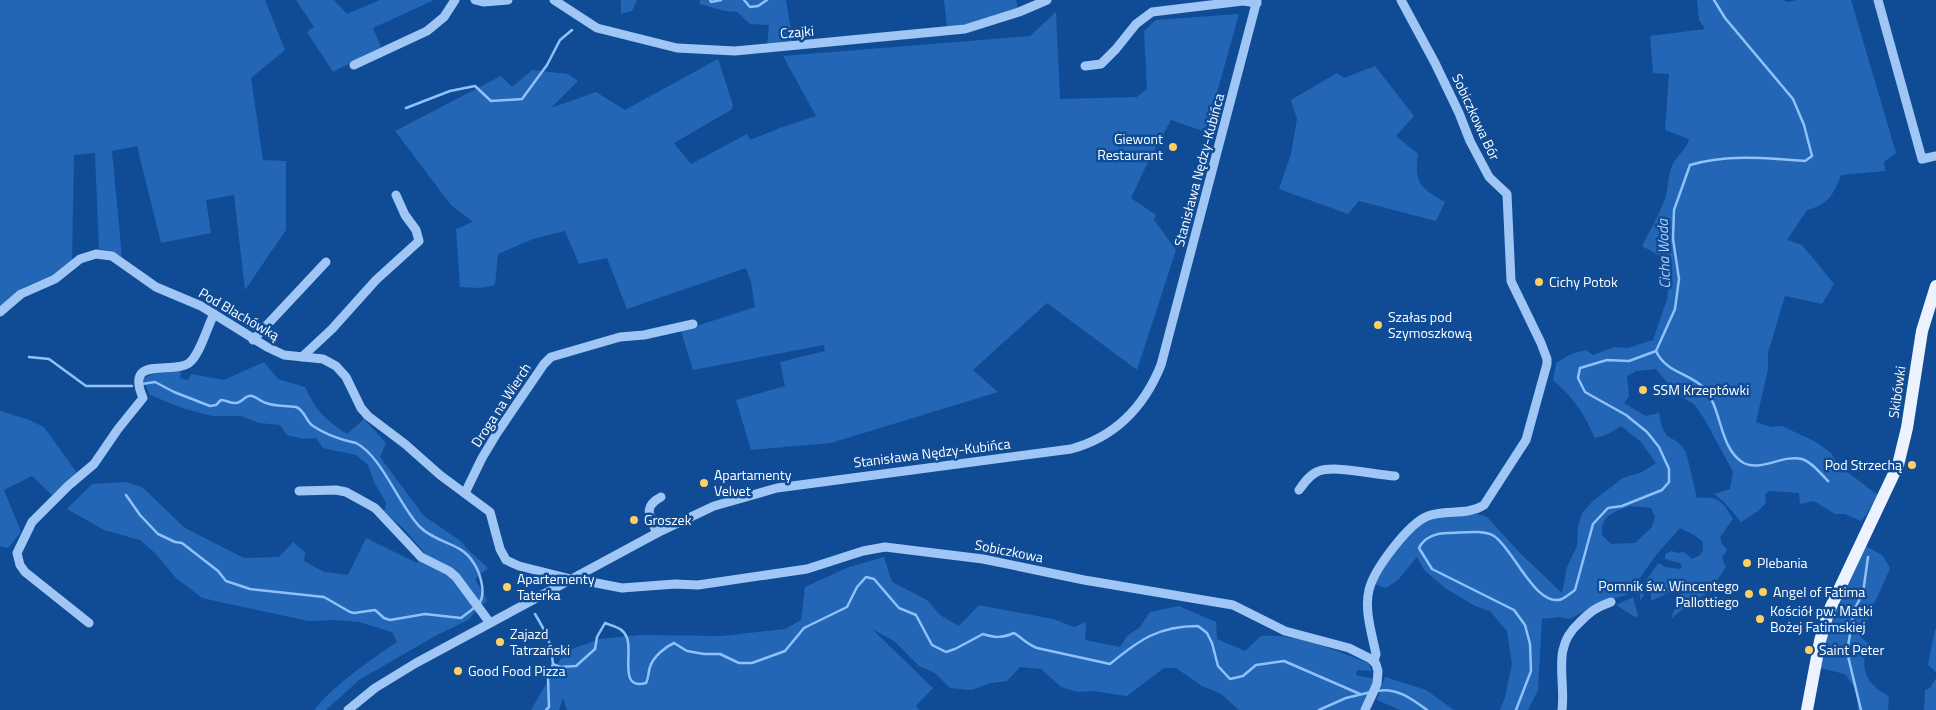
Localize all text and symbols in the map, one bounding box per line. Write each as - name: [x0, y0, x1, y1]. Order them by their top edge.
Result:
- street label: Czajki: [779, 20, 815, 43]
- street label: Sobiczkowa Bór: [1447, 70, 1506, 164]
- street label: Stanisława Nędzy-Kubińca: [1168, 91, 1229, 249]
- place label: Giewont Restaurant: [1097, 128, 1163, 165]
- marker: Giewont Restaurant: [1167, 141, 1179, 153]
- water label: Cicha Woda: [1651, 217, 1676, 289]
- place label: Cichy Potok: [1549, 271, 1618, 292]
- marker: Cichy Potok: [1533, 276, 1545, 288]
- street label: Pod Blachówką: [195, 282, 284, 345]
- place label: Szałas pod Szymoszkową: [1388, 306, 1472, 343]
- marker: Szałas pod Szymoszkową: [1372, 319, 1384, 331]
- street label: Droga na Wierch: [465, 358, 536, 451]
- street label: Skibówki: [1882, 364, 1911, 419]
- place label: SSM Krzeptówki: [1653, 379, 1749, 400]
- marker: SSM Krzeptówki: [1637, 384, 1649, 396]
- street label: Stanisława Nędzy-Kubińca: [852, 432, 1012, 473]
- place label: Pod Strzechą: [1825, 454, 1902, 475]
- marker: Pod Strzechą: [1906, 459, 1918, 471]
- place label: Apartamenty Velvet: [714, 464, 792, 501]
- marker: Apartamenty Velvet: [698, 477, 710, 489]
- place label: Groszek: [644, 509, 692, 530]
- marker: Groszek: [628, 514, 640, 526]
- street label: Sobiczkowa: [973, 534, 1045, 567]
- place label: Plebania: [1757, 552, 1808, 573]
- marker: Plebania: [1741, 557, 1753, 569]
- place label: Apartementy Taterka: [517, 568, 595, 605]
- place label: Pomnik św. Wincentego Pallottiego: [1598, 575, 1739, 612]
- marker: Apartementy Taterka: [501, 581, 513, 593]
- place label: Angel of Fatima: [1773, 581, 1865, 602]
- marker: Angel of Fatima: [1757, 586, 1769, 598]
- marker: Pomnik św. Wincentego Pallottiego: [1743, 588, 1755, 600]
- place label: Kościół pw. Matki Bożej Fatimskiej: [1770, 600, 1873, 637]
- marker: Kościół pw. Matki Bożej Fatimskiej: [1754, 613, 1766, 625]
- place label: Zajazd Tatrzański: [510, 623, 570, 660]
- marker: Zajazd Tatrzański: [494, 636, 506, 648]
- place label: Saint Peter: [1819, 639, 1884, 660]
- marker: Saint Peter: [1803, 644, 1815, 656]
- place label: Good Food Pizza: [468, 660, 565, 681]
- marker: Good Food Pizza: [452, 665, 464, 677]

